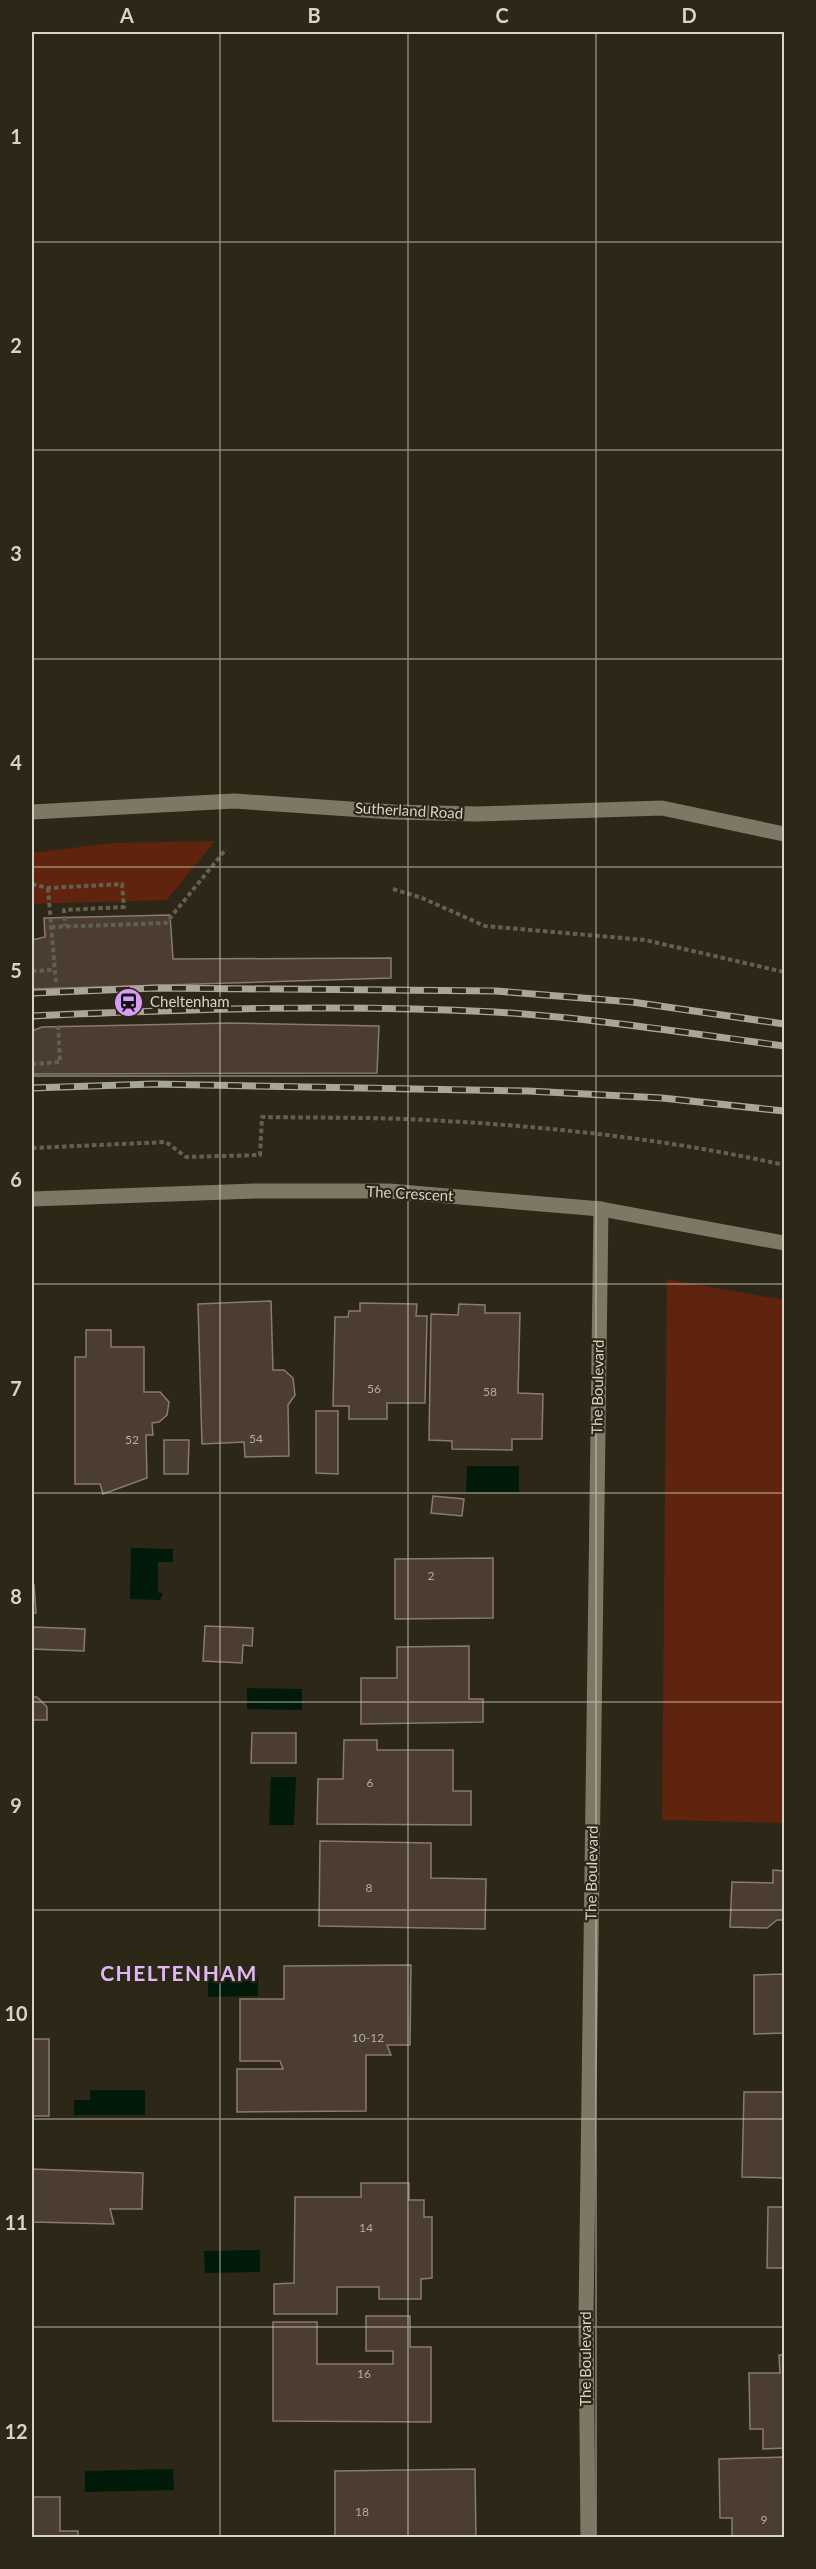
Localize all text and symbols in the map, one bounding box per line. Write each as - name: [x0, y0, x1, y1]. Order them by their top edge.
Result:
- text: A: [119, 3, 134, 27]
- text: B: [307, 3, 321, 27]
- text: C: [495, 3, 509, 27]
- text: D: [681, 3, 697, 27]
- text: 1: [10, 124, 22, 148]
- text: 2: [10, 333, 22, 357]
- text: 3: [10, 541, 22, 565]
- text: 4: [10, 750, 22, 774]
- street label: Sutherland Road: [354, 798, 464, 822]
- text: 5: [10, 958, 22, 982]
- station icon: Cheltenham: [113, 986, 145, 1018]
- place label: Cheltenham: [150, 992, 230, 1010]
- text: 6: [10, 1167, 22, 1191]
- street label: The Crescent: [366, 1182, 455, 1204]
- street label: The Boulevard: [587, 1339, 607, 1435]
- text: 7: [10, 1376, 22, 1400]
- house number: 56: [367, 1381, 381, 1396]
- house number: 58: [483, 1384, 497, 1399]
- house number: 54: [249, 1431, 263, 1446]
- house number: 52: [125, 1432, 139, 1447]
- house number: 2: [428, 1568, 435, 1583]
- text: 8: [10, 1584, 22, 1608]
- house number: 6: [367, 1775, 374, 1790]
- text: 9: [10, 1793, 22, 1817]
- street label: The Boulevard: [581, 1825, 601, 1921]
- house number: 8: [366, 1880, 373, 1895]
- district label: CHELTENHAM: [100, 1960, 258, 1985]
- text: 10: [4, 2001, 28, 2025]
- house number: 10-12: [352, 2030, 384, 2045]
- text: 11: [4, 2210, 28, 2234]
- house number: 14: [359, 2220, 373, 2235]
- street label: The Boulevard: [576, 2311, 594, 2407]
- house number: 16: [357, 2366, 371, 2381]
- text: 12: [4, 2419, 28, 2443]
- house number: 18: [355, 2504, 369, 2519]
- house number: 9: [761, 2512, 768, 2527]

